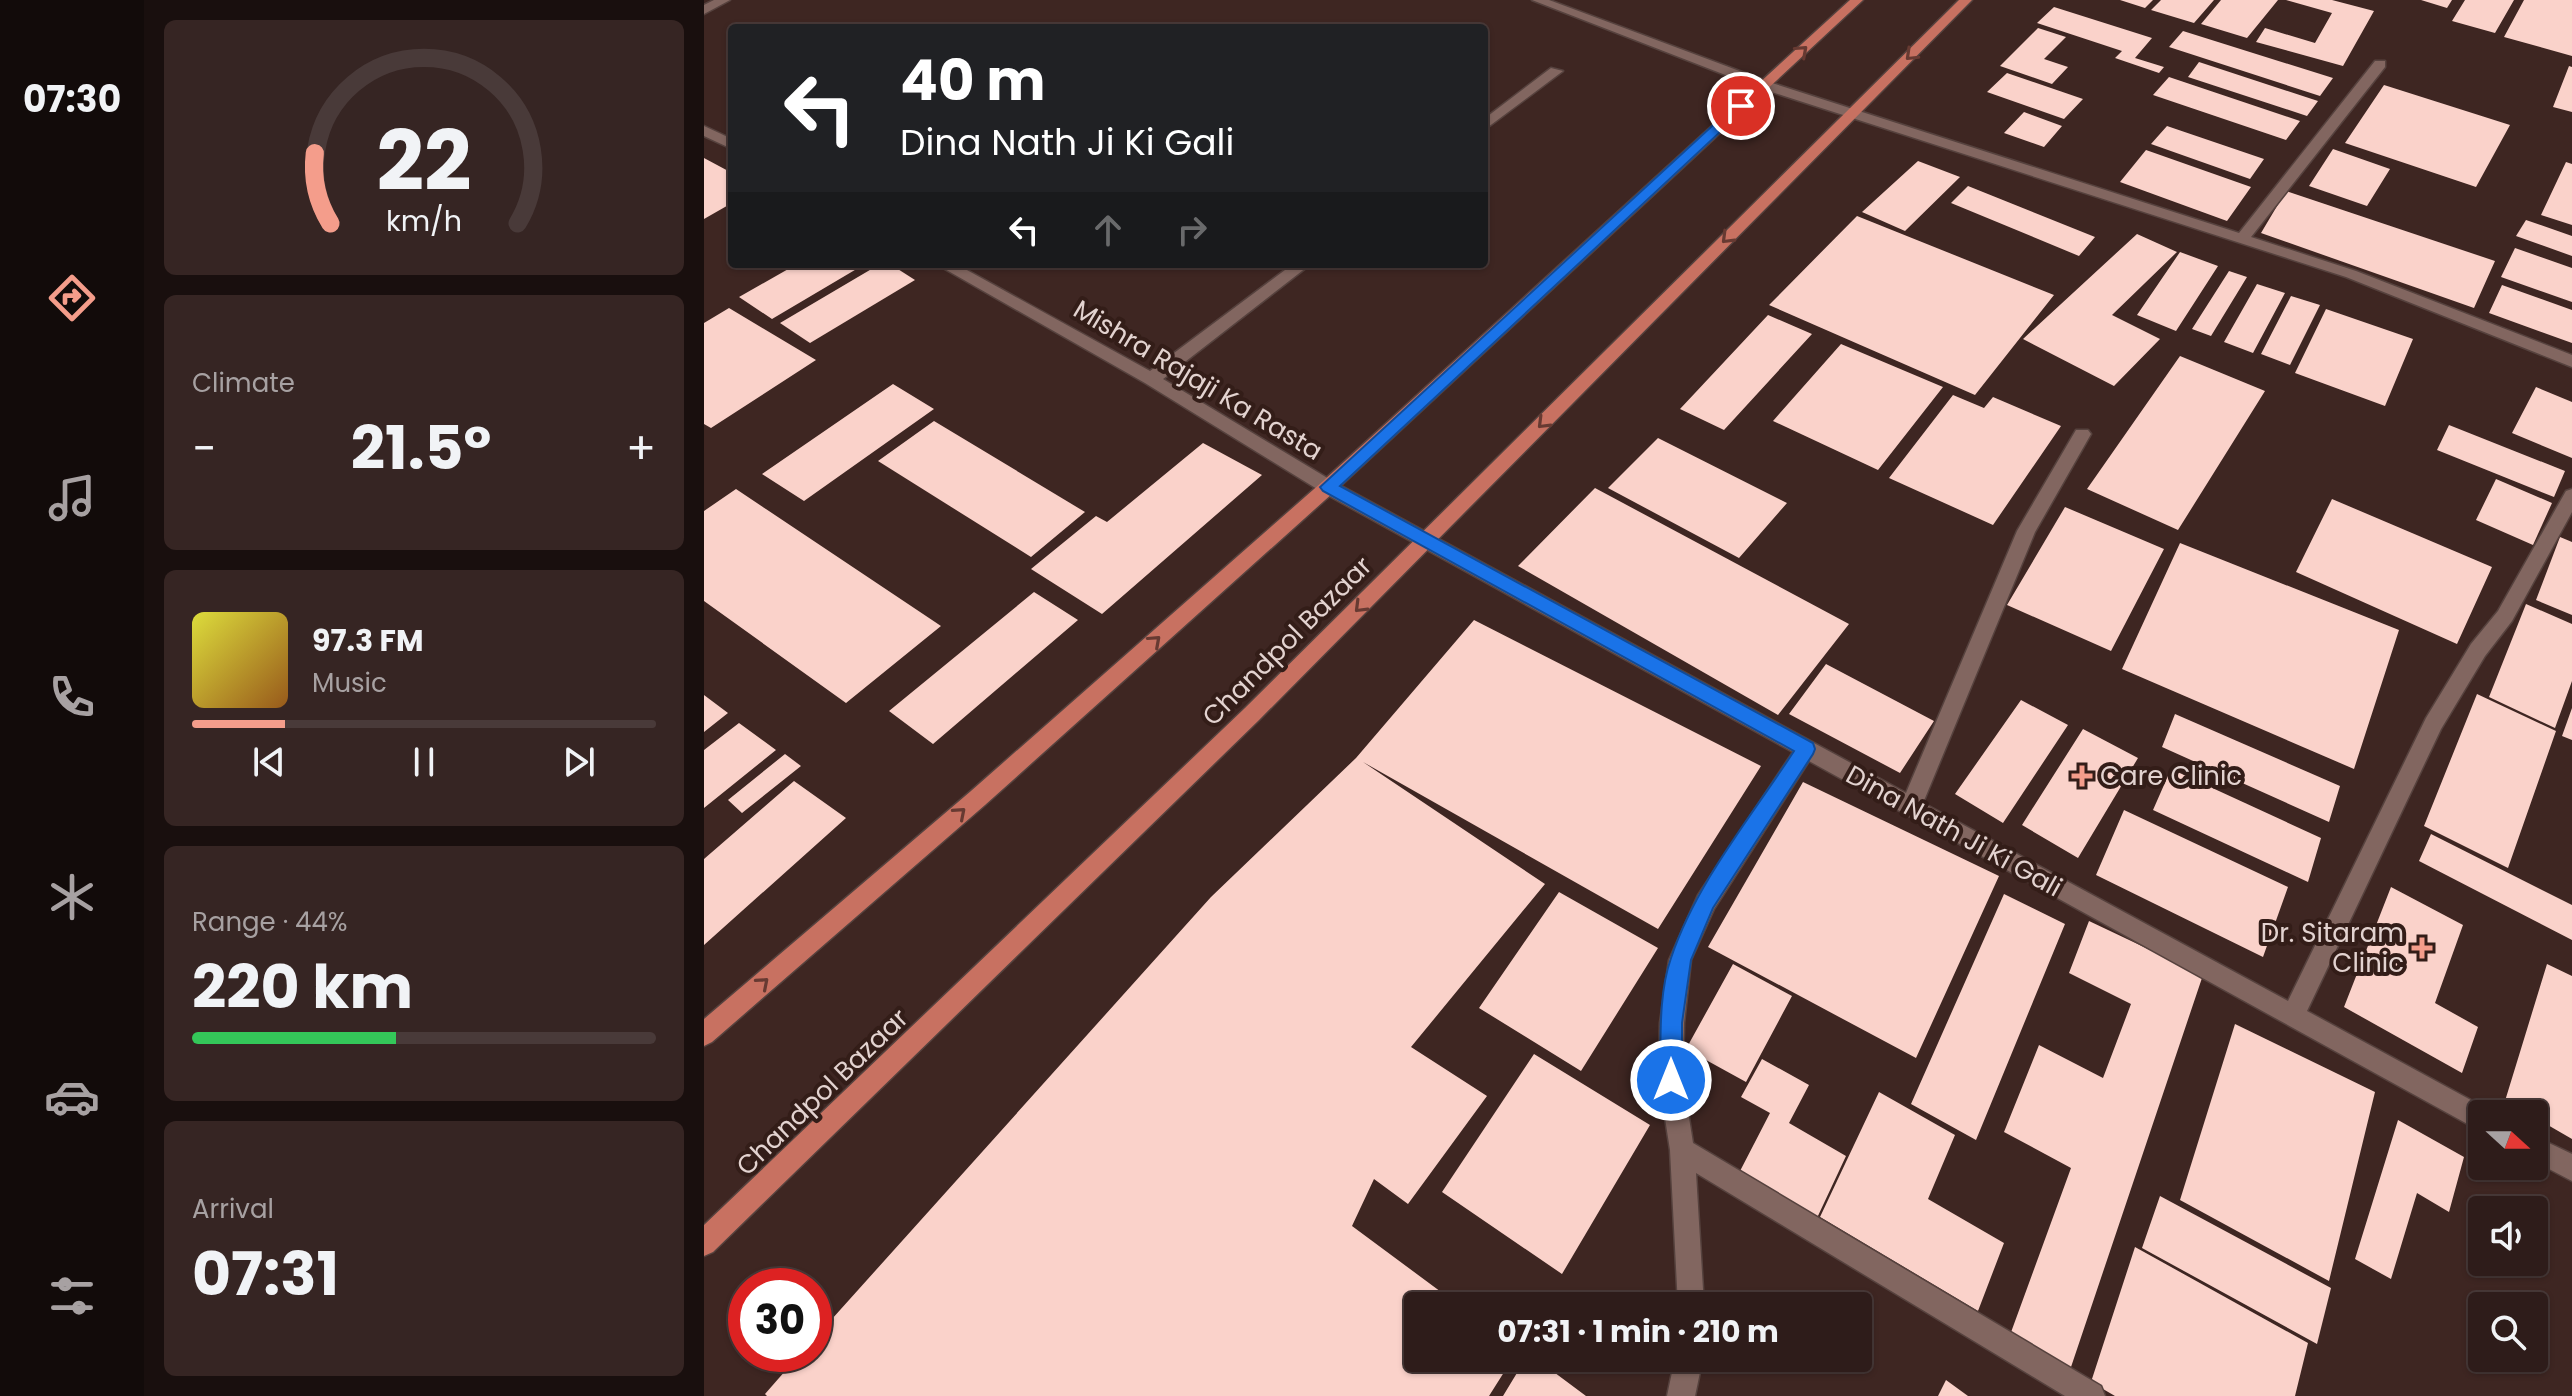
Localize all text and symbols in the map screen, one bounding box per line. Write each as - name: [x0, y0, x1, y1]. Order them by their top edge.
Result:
- text: 40 m: [900, 41, 1046, 120]
- one-way arrow: [1906, 45, 1920, 60]
- one-way arrow: [1792, 46, 1807, 60]
- icon: left: [768, 56, 872, 160]
- pin: [1707, 72, 1775, 140]
- text: 07:30: [23, 74, 121, 125]
- icon: arrive: [1719, 84, 1763, 128]
- text: 22: [376, 102, 472, 218]
- text: Dina Nath Ji Ki Gali: [900, 117, 1234, 168]
- text: km/h: [386, 201, 462, 241]
- icon: left: [1002, 208, 1046, 252]
- icon: ahead: [1086, 208, 1130, 252]
- icon: right: [1170, 208, 1214, 252]
- one-way arrow: [1722, 229, 1736, 243]
- icon: directions: [44, 270, 100, 326]
- street label: Mishra Rajaji Ka Rasta: [1067, 291, 1329, 469]
- text: Climate: [192, 365, 295, 401]
- text: 21.5°: [351, 406, 491, 490]
- one-way arrow: [1538, 414, 1553, 428]
- text: −: [192, 418, 216, 479]
- text: +: [626, 418, 656, 479]
- icon: music: [44, 470, 100, 526]
- street label: Chandpol Bazaar: [1194, 548, 1380, 734]
- one-way arrow: [1355, 598, 1369, 612]
- text: 97.3 FM: [312, 619, 423, 662]
- one-way arrow: [1145, 636, 1160, 651]
- text: Music: [312, 665, 387, 701]
- icon: phone: [44, 669, 100, 725]
- icon: previous: [247, 740, 291, 784]
- icon: pause: [402, 740, 446, 784]
- icon: next: [557, 740, 601, 784]
- street label: Dina Nath Ji Ki Gali: [1840, 757, 2068, 905]
- place label: Care Clinic: [2100, 758, 2242, 794]
- marker: Care Clinic: [2071, 765, 2093, 787]
- one-way arrow: [950, 809, 965, 823]
- icon: climate: [44, 869, 100, 925]
- text: Range · 44%: [192, 904, 348, 940]
- place label: Dr. Sitaram Clinic: [2261, 915, 2404, 981]
- marker: Dr. Sitaram Clinic: [2411, 937, 2433, 959]
- text: 220 km: [192, 945, 413, 1029]
- one-way arrow: [754, 978, 768, 993]
- street label: Chandpol Bazaar: [728, 1000, 916, 1184]
- position arrow: [1629, 1038, 1713, 1122]
- icon: car: [44, 1069, 100, 1125]
- north arrow: [2468, 1100, 2548, 1180]
- map controls: [2468, 1100, 2548, 1372]
- text: Arrival: [192, 1191, 274, 1227]
- button: sound: [2468, 1196, 2548, 1276]
- text: 07:31: [192, 1232, 339, 1316]
- icon: filters: [44, 1268, 100, 1324]
- speed limit sign: 30: [728, 1268, 832, 1372]
- button: search: [2468, 1292, 2548, 1372]
- text: 07:31 · 1 min · 210 m: [1497, 1310, 1779, 1353]

